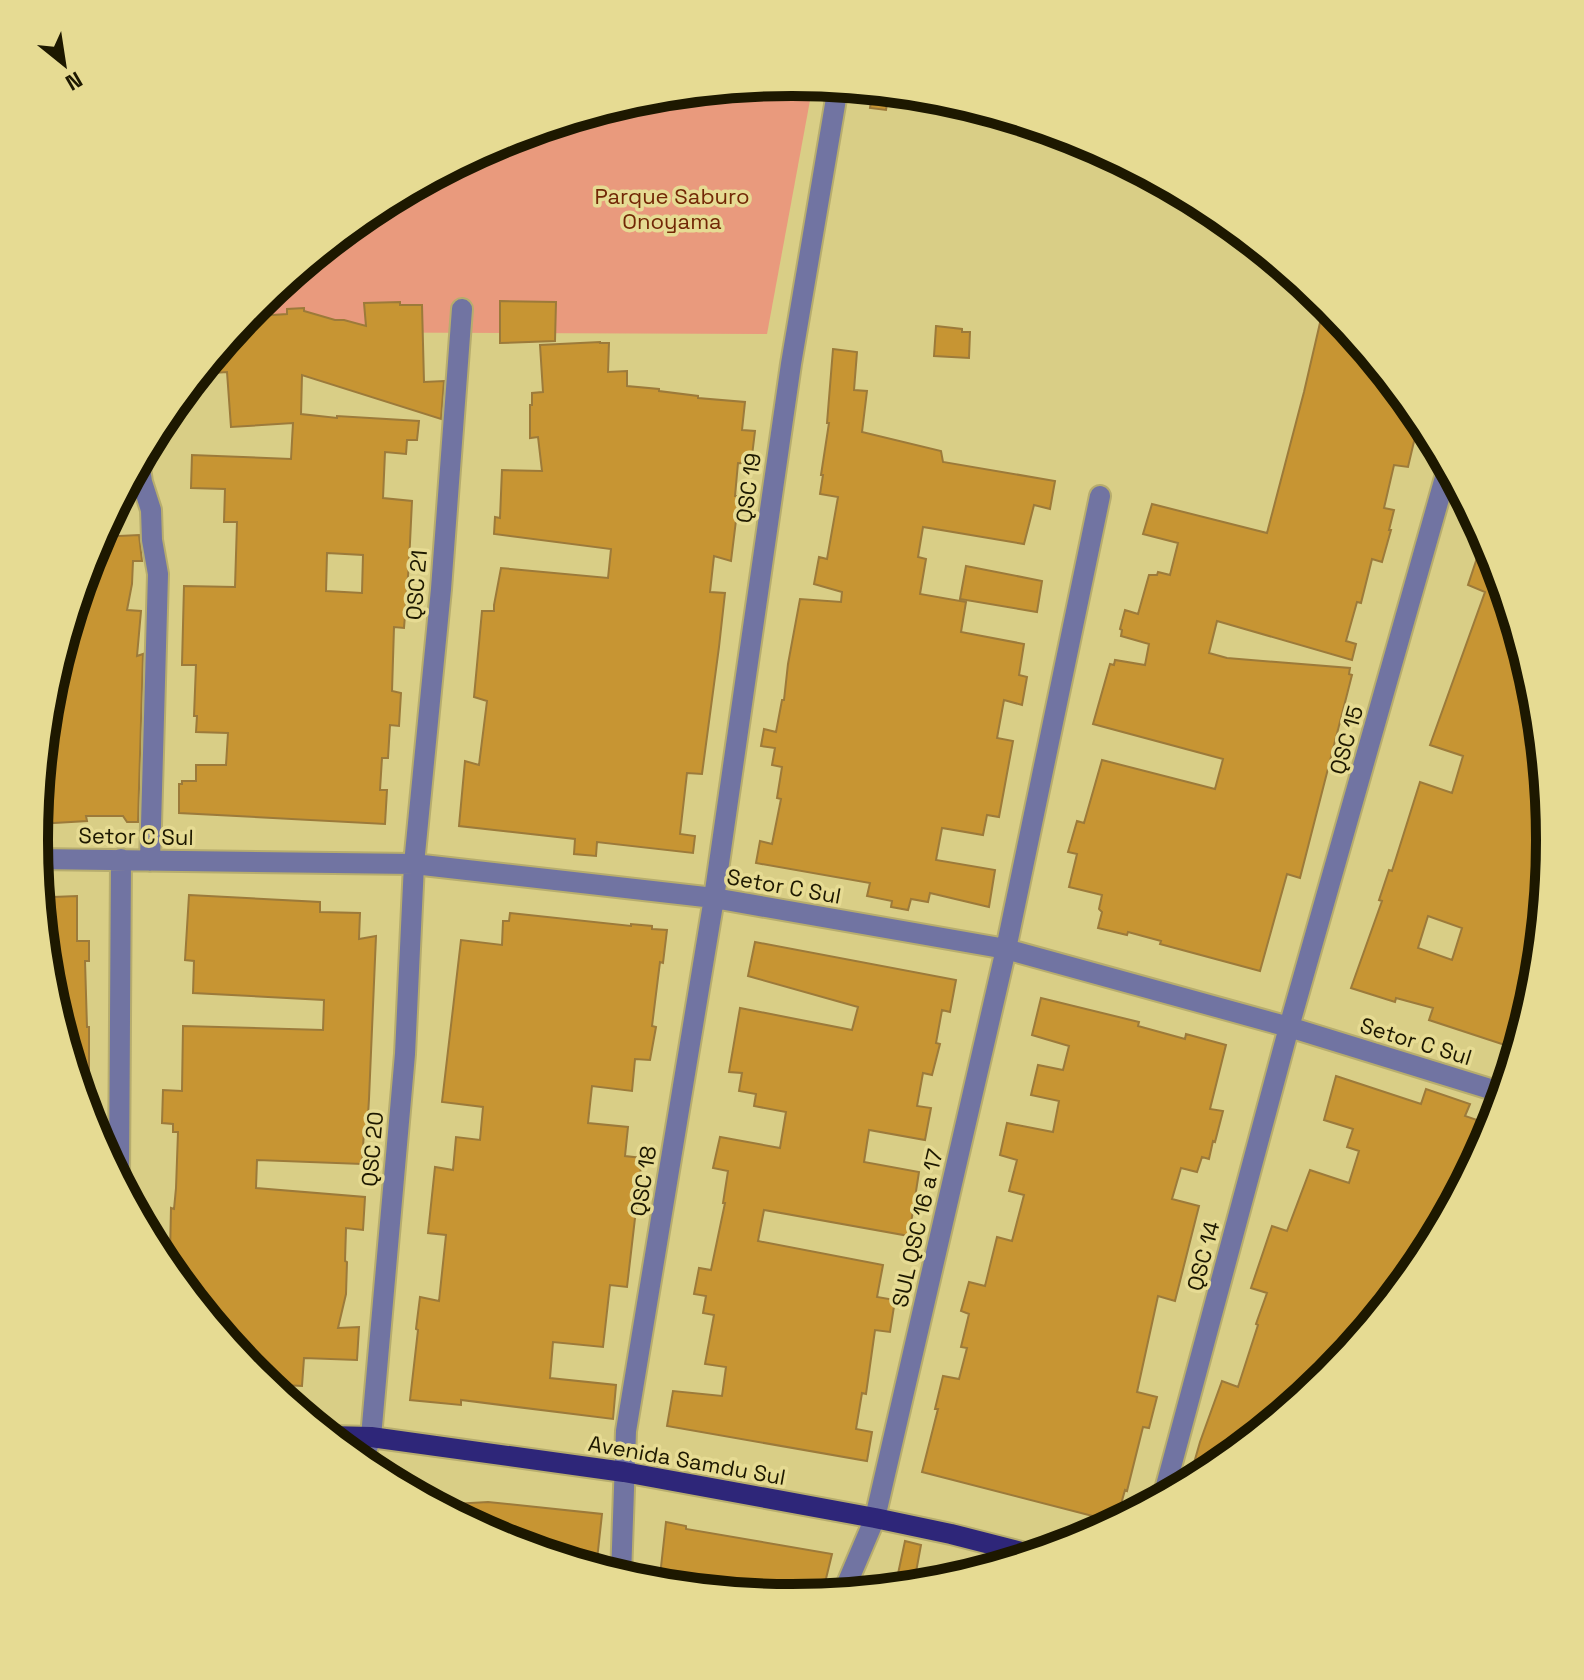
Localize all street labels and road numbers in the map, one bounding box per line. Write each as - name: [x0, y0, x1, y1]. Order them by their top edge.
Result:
- street label: QSC 19: [729, 451, 767, 525]
- street label: QSC 21: [399, 549, 433, 621]
- street label: QSC 15: [1323, 702, 1369, 778]
- street label: Setor C Sul: [78, 821, 194, 851]
- street label: Setor C Sul: [725, 862, 843, 910]
- street label: Setor C Sul: [1357, 1011, 1475, 1071]
- street label: QSC 20: [355, 1110, 389, 1188]
- street label: QSC 18: [624, 1144, 662, 1218]
- street label: SUL QSC 16 a 17: [885, 1146, 949, 1310]
- street label: QSC 14: [1180, 1218, 1226, 1294]
- street label: Avenida Samdu Sul: [586, 1429, 788, 1491]

